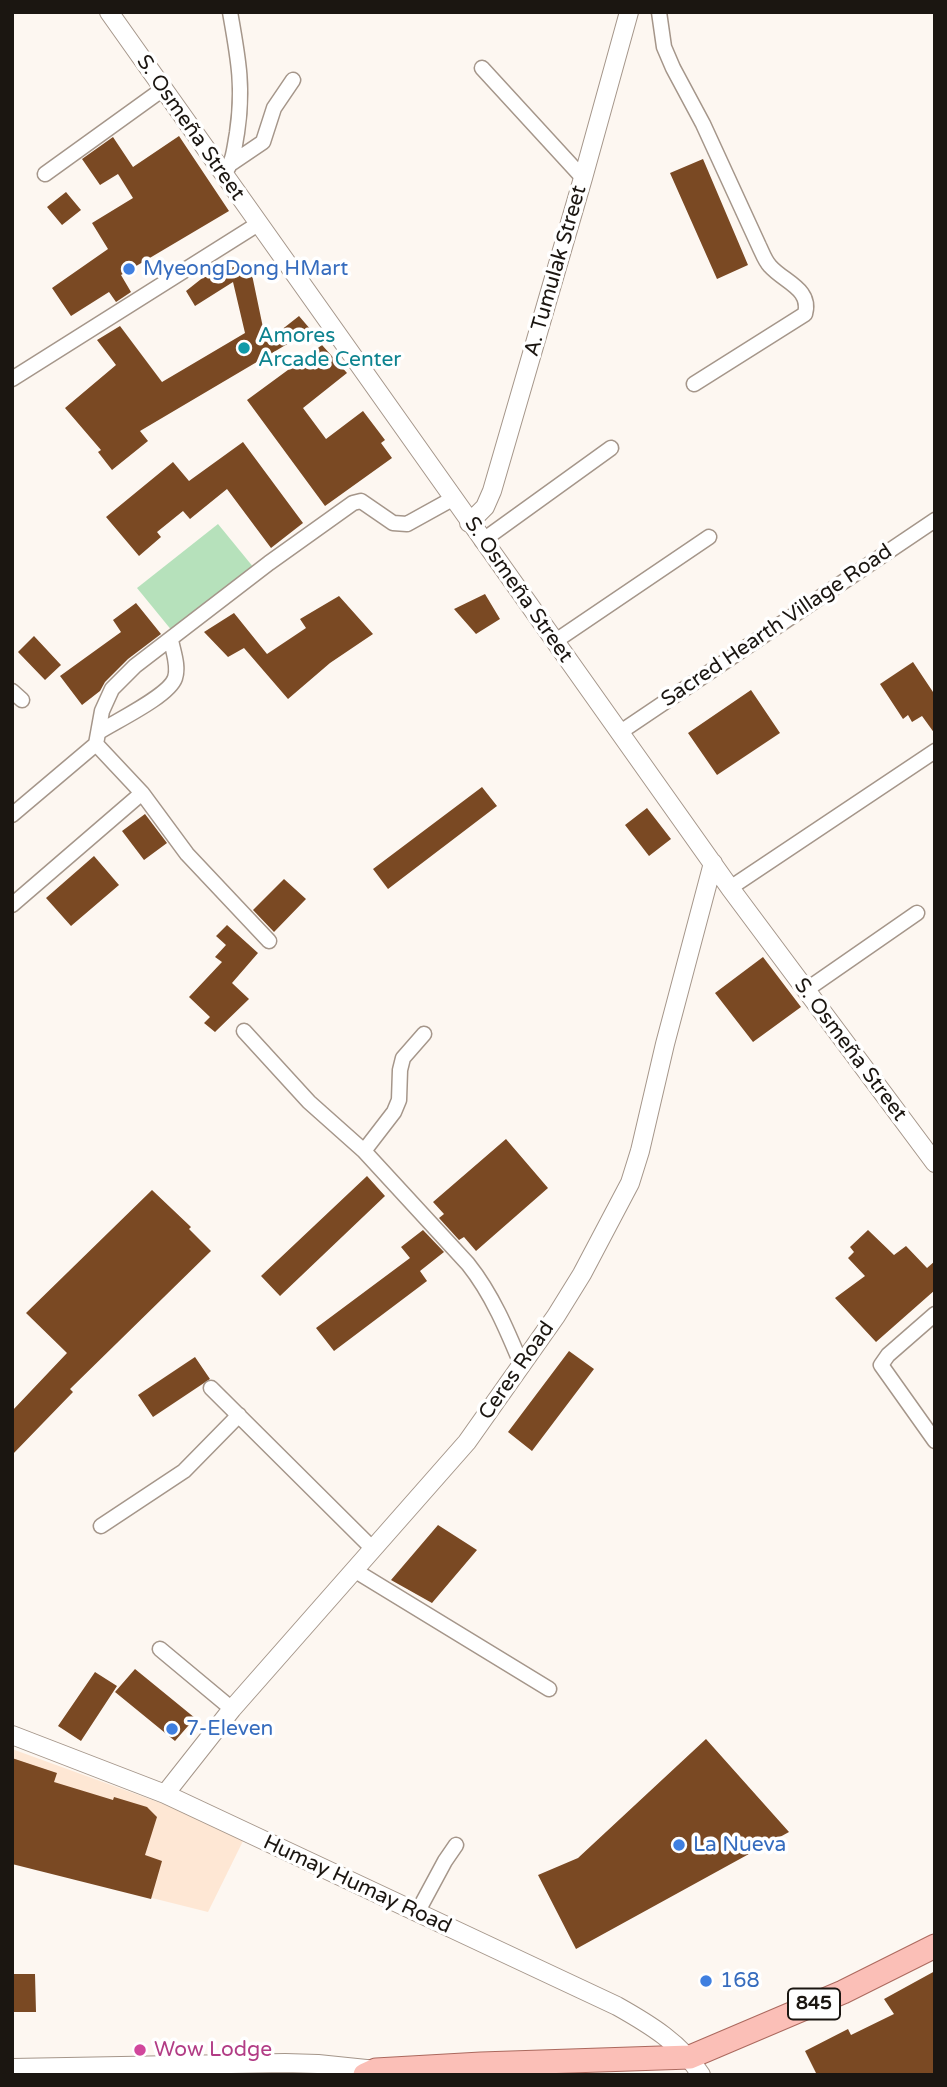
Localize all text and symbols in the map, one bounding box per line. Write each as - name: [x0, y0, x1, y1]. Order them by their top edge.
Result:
- street label: S. Osmeña Street: [130, 50, 250, 206]
- street label: A. Tumulak Street: [520, 183, 592, 359]
- place label: MyeongDong HMart: [143, 256, 348, 282]
- marker: MyeongDong HMart: [121, 261, 137, 277]
- place label: Amores Arcade Center: [258, 323, 401, 373]
- marker: Amores Arcade Center: [236, 340, 252, 356]
- street label: S. Osmeña Street: [458, 512, 578, 668]
- street label: Sacred Hearth Village Road: [657, 539, 897, 713]
- street label: S. Osmeña Street: [788, 974, 912, 1126]
- street label: Ceres Road: [474, 1317, 560, 1425]
- place label: 7-Eleven: [186, 1716, 273, 1742]
- marker: 7-Eleven: [164, 1721, 180, 1737]
- street label: Humay Humay Road: [259, 1830, 455, 1940]
- place label: La Nueva: [693, 1832, 786, 1858]
- marker: La Nueva: [671, 1837, 687, 1853]
- place label: 168: [720, 1968, 760, 1994]
- marker: 168: [698, 1973, 714, 1989]
- road number: 845: [788, 1988, 840, 2020]
- place label: Wow Lodge: [154, 2037, 272, 2063]
- marker: Wow Lodge: [132, 2042, 148, 2058]

